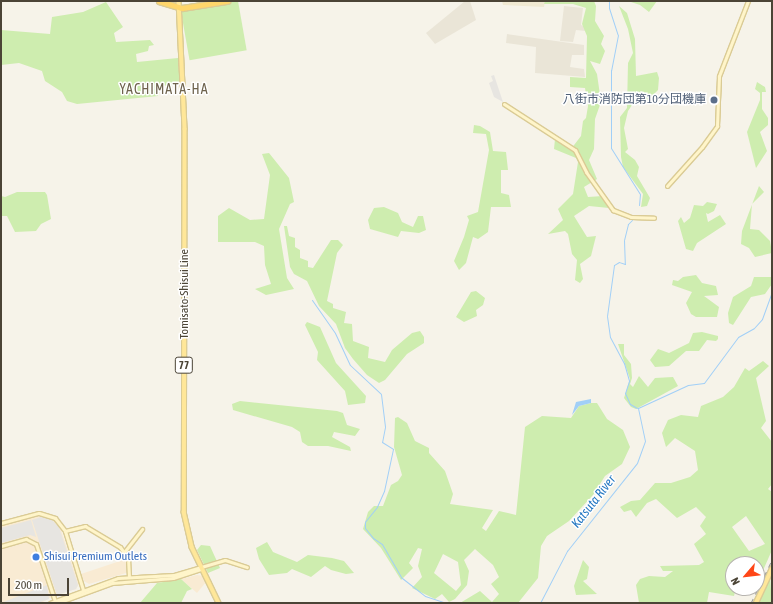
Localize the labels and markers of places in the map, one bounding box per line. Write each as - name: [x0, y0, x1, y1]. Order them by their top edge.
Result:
- place label: 八街市消防団第10分団機庫: [563, 93, 706, 107]
- marker: 八街市消防団第10分団機庫: [709, 95, 719, 105]
- place label: Shisui Premium Outlets: [44, 550, 147, 564]
- marker: Shisui Premium Outlets: [31, 552, 41, 562]

